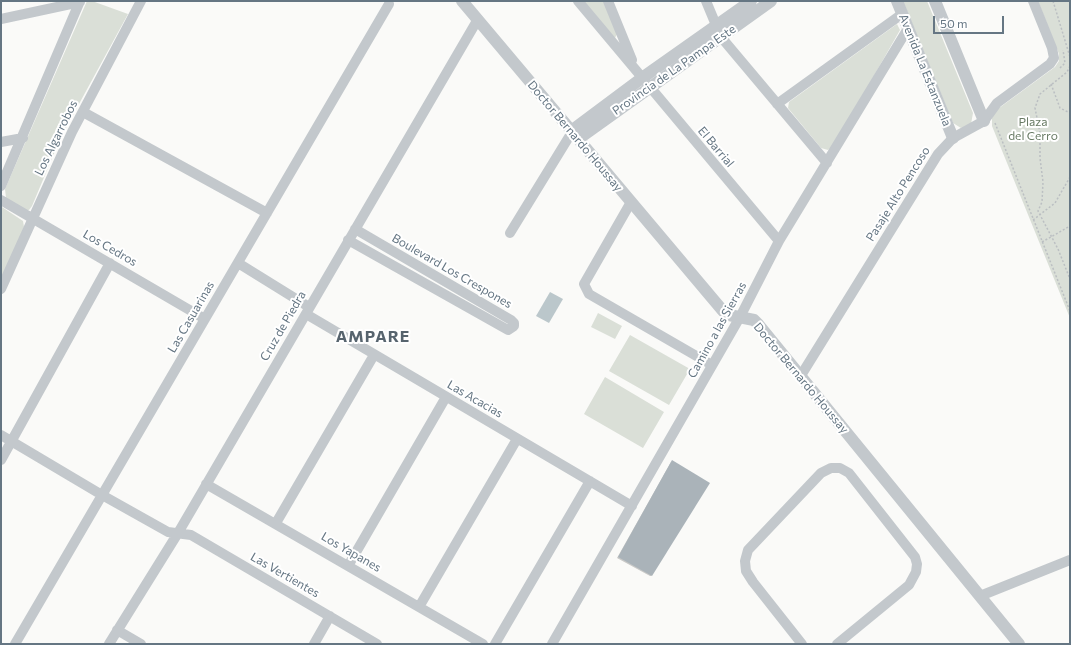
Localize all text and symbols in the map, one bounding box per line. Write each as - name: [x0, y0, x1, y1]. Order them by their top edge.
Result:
- scale bar: [935, 8, 1006, 34]
- street label: Avenida La Estanzuela: [896, 12, 954, 128]
- text: 50 m: [940, 16, 968, 30]
- street label: Provincia de La Pampa Este: [609, 22, 739, 118]
- street label: Doctor Bernardo Houssay: [524, 78, 626, 194]
- street label: Los Algarrobos: [32, 98, 80, 178]
- park label: Plaza del Cerro: [1008, 115, 1058, 143]
- street label: El Barrial: [695, 124, 737, 170]
- street label: Pasaje Alto Pencoso: [863, 144, 933, 244]
- street label: Los Cedros: [80, 227, 140, 269]
- street label: Boulevard Los Crespones: [389, 231, 515, 311]
- street label: Las Casuarinas: [165, 279, 217, 355]
- street label: Camino a las Sierras: [685, 279, 749, 381]
- street label: Cruz de Piedra: [257, 288, 309, 364]
- street label: Doctor Bernardo Houssay: [750, 320, 852, 436]
- district label: AMPARE: [336, 327, 410, 347]
- street label: Las Acacias: [445, 377, 505, 421]
- street label: Los Yapanes: [319, 529, 383, 575]
- street label: Las Vertientes: [248, 549, 322, 601]

